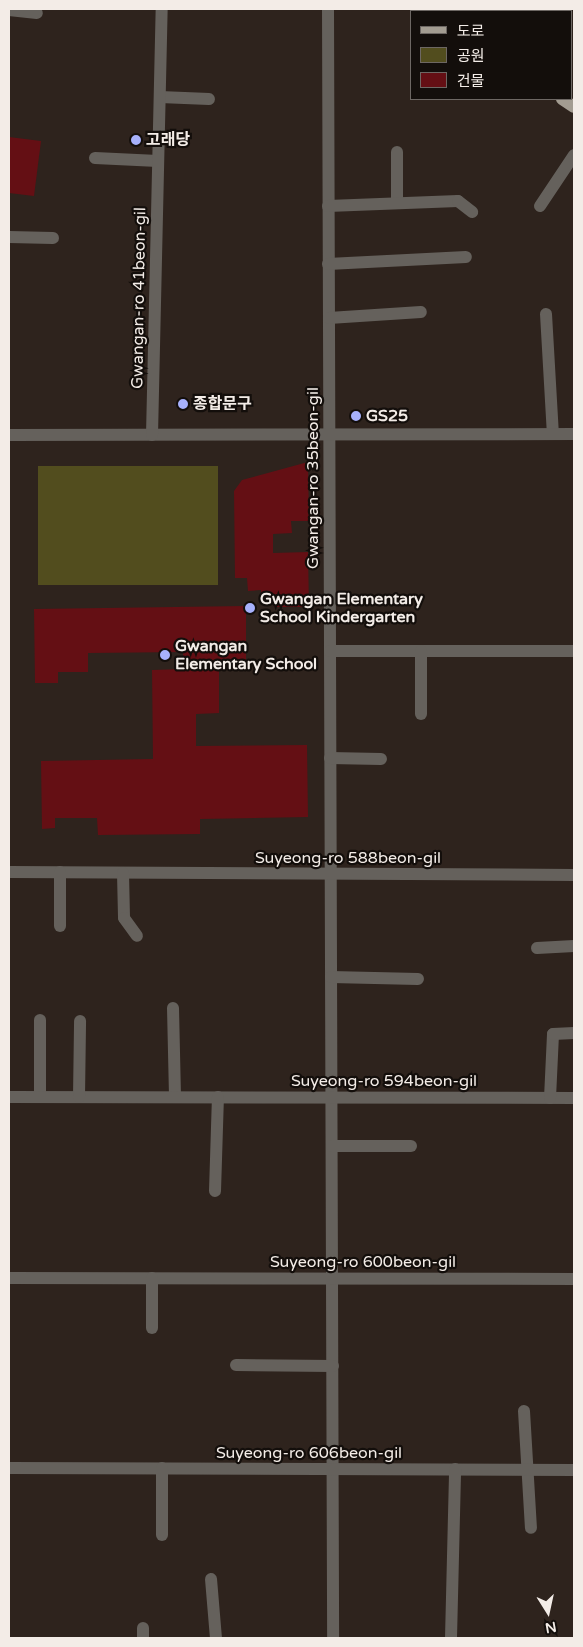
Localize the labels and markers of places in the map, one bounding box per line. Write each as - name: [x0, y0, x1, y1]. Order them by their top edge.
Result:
- place label: 고래당: [146, 130, 190, 150]
- marker: 고래당: [130, 134, 142, 146]
- place label: 종합문구: [193, 394, 252, 414]
- marker: 종합문구: [177, 398, 189, 410]
- place label: GS25: [366, 406, 408, 426]
- marker: GS25: [350, 410, 362, 422]
- place label: Gwangan Elementary School Kindergarten: [260, 589, 423, 627]
- marker: Gwangan Elementary School Kindergarten: [244, 602, 256, 614]
- place label: Gwangan Elementary School: [175, 636, 317, 674]
- marker: Gwangan Elementary School: [159, 649, 171, 661]

